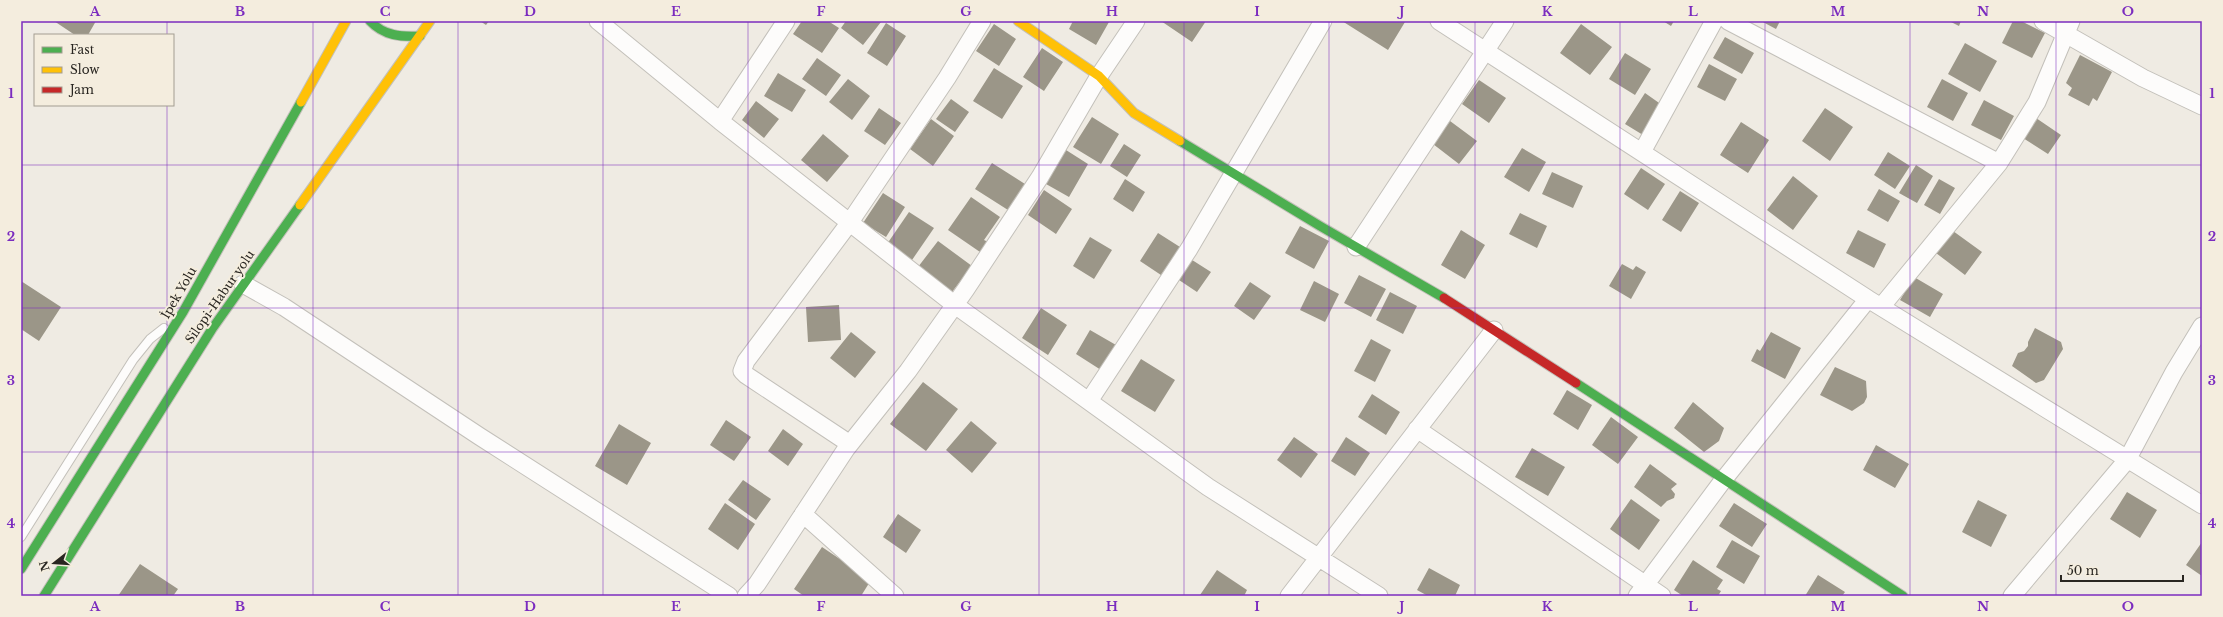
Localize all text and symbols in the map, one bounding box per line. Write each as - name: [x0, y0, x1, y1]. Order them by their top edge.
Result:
- text: A: [89, 3, 101, 20]
- text: B: [235, 3, 245, 20]
- text: C: [380, 3, 391, 20]
- text: D: [524, 3, 536, 20]
- text: E: [671, 3, 681, 20]
- text: F: [817, 3, 826, 20]
- text: G: [960, 3, 972, 20]
- text: H: [1106, 3, 1118, 20]
- text: I: [1254, 3, 1260, 20]
- text: J: [1396, 3, 1405, 20]
- text: K: [1542, 3, 1553, 20]
- text: L: [1688, 3, 1698, 20]
- text: M: [1831, 3, 1846, 20]
- text: N: [1977, 3, 1989, 20]
- text: O: [2122, 3, 2134, 20]
- legend: [34, 34, 174, 106]
- text: Fast: [70, 42, 95, 57]
- text: Slow: [70, 62, 100, 77]
- text: Jam: [68, 82, 94, 97]
- text: 1: [8, 85, 14, 102]
- text: 1: [2209, 85, 2215, 102]
- text: 2: [7, 228, 15, 245]
- text: 2: [2208, 228, 2216, 245]
- street label: Silopi-Habur yolu: [182, 247, 257, 346]
- street label: İpek Yolu: [157, 264, 199, 321]
- text: 3: [7, 372, 15, 389]
- text: 3: [2208, 372, 2216, 389]
- text: 4: [7, 515, 16, 532]
- text: 4: [2208, 515, 2217, 532]
- north arrow: [34, 543, 74, 583]
- scale bar: [2061, 557, 2183, 583]
- text: N: [36, 558, 53, 573]
- text: 50 m: [2067, 563, 2099, 578]
- text: A: [89, 598, 101, 615]
- text: B: [235, 598, 245, 615]
- text: C: [380, 598, 391, 615]
- text: D: [524, 598, 536, 615]
- text: E: [671, 598, 681, 615]
- text: F: [817, 598, 826, 615]
- text: G: [960, 598, 972, 615]
- text: H: [1106, 598, 1118, 615]
- text: I: [1254, 598, 1260, 615]
- text: J: [1396, 598, 1405, 615]
- text: K: [1542, 598, 1553, 615]
- text: L: [1688, 598, 1698, 615]
- text: M: [1831, 598, 1846, 615]
- text: N: [1977, 598, 1989, 615]
- text: O: [2122, 598, 2134, 615]

